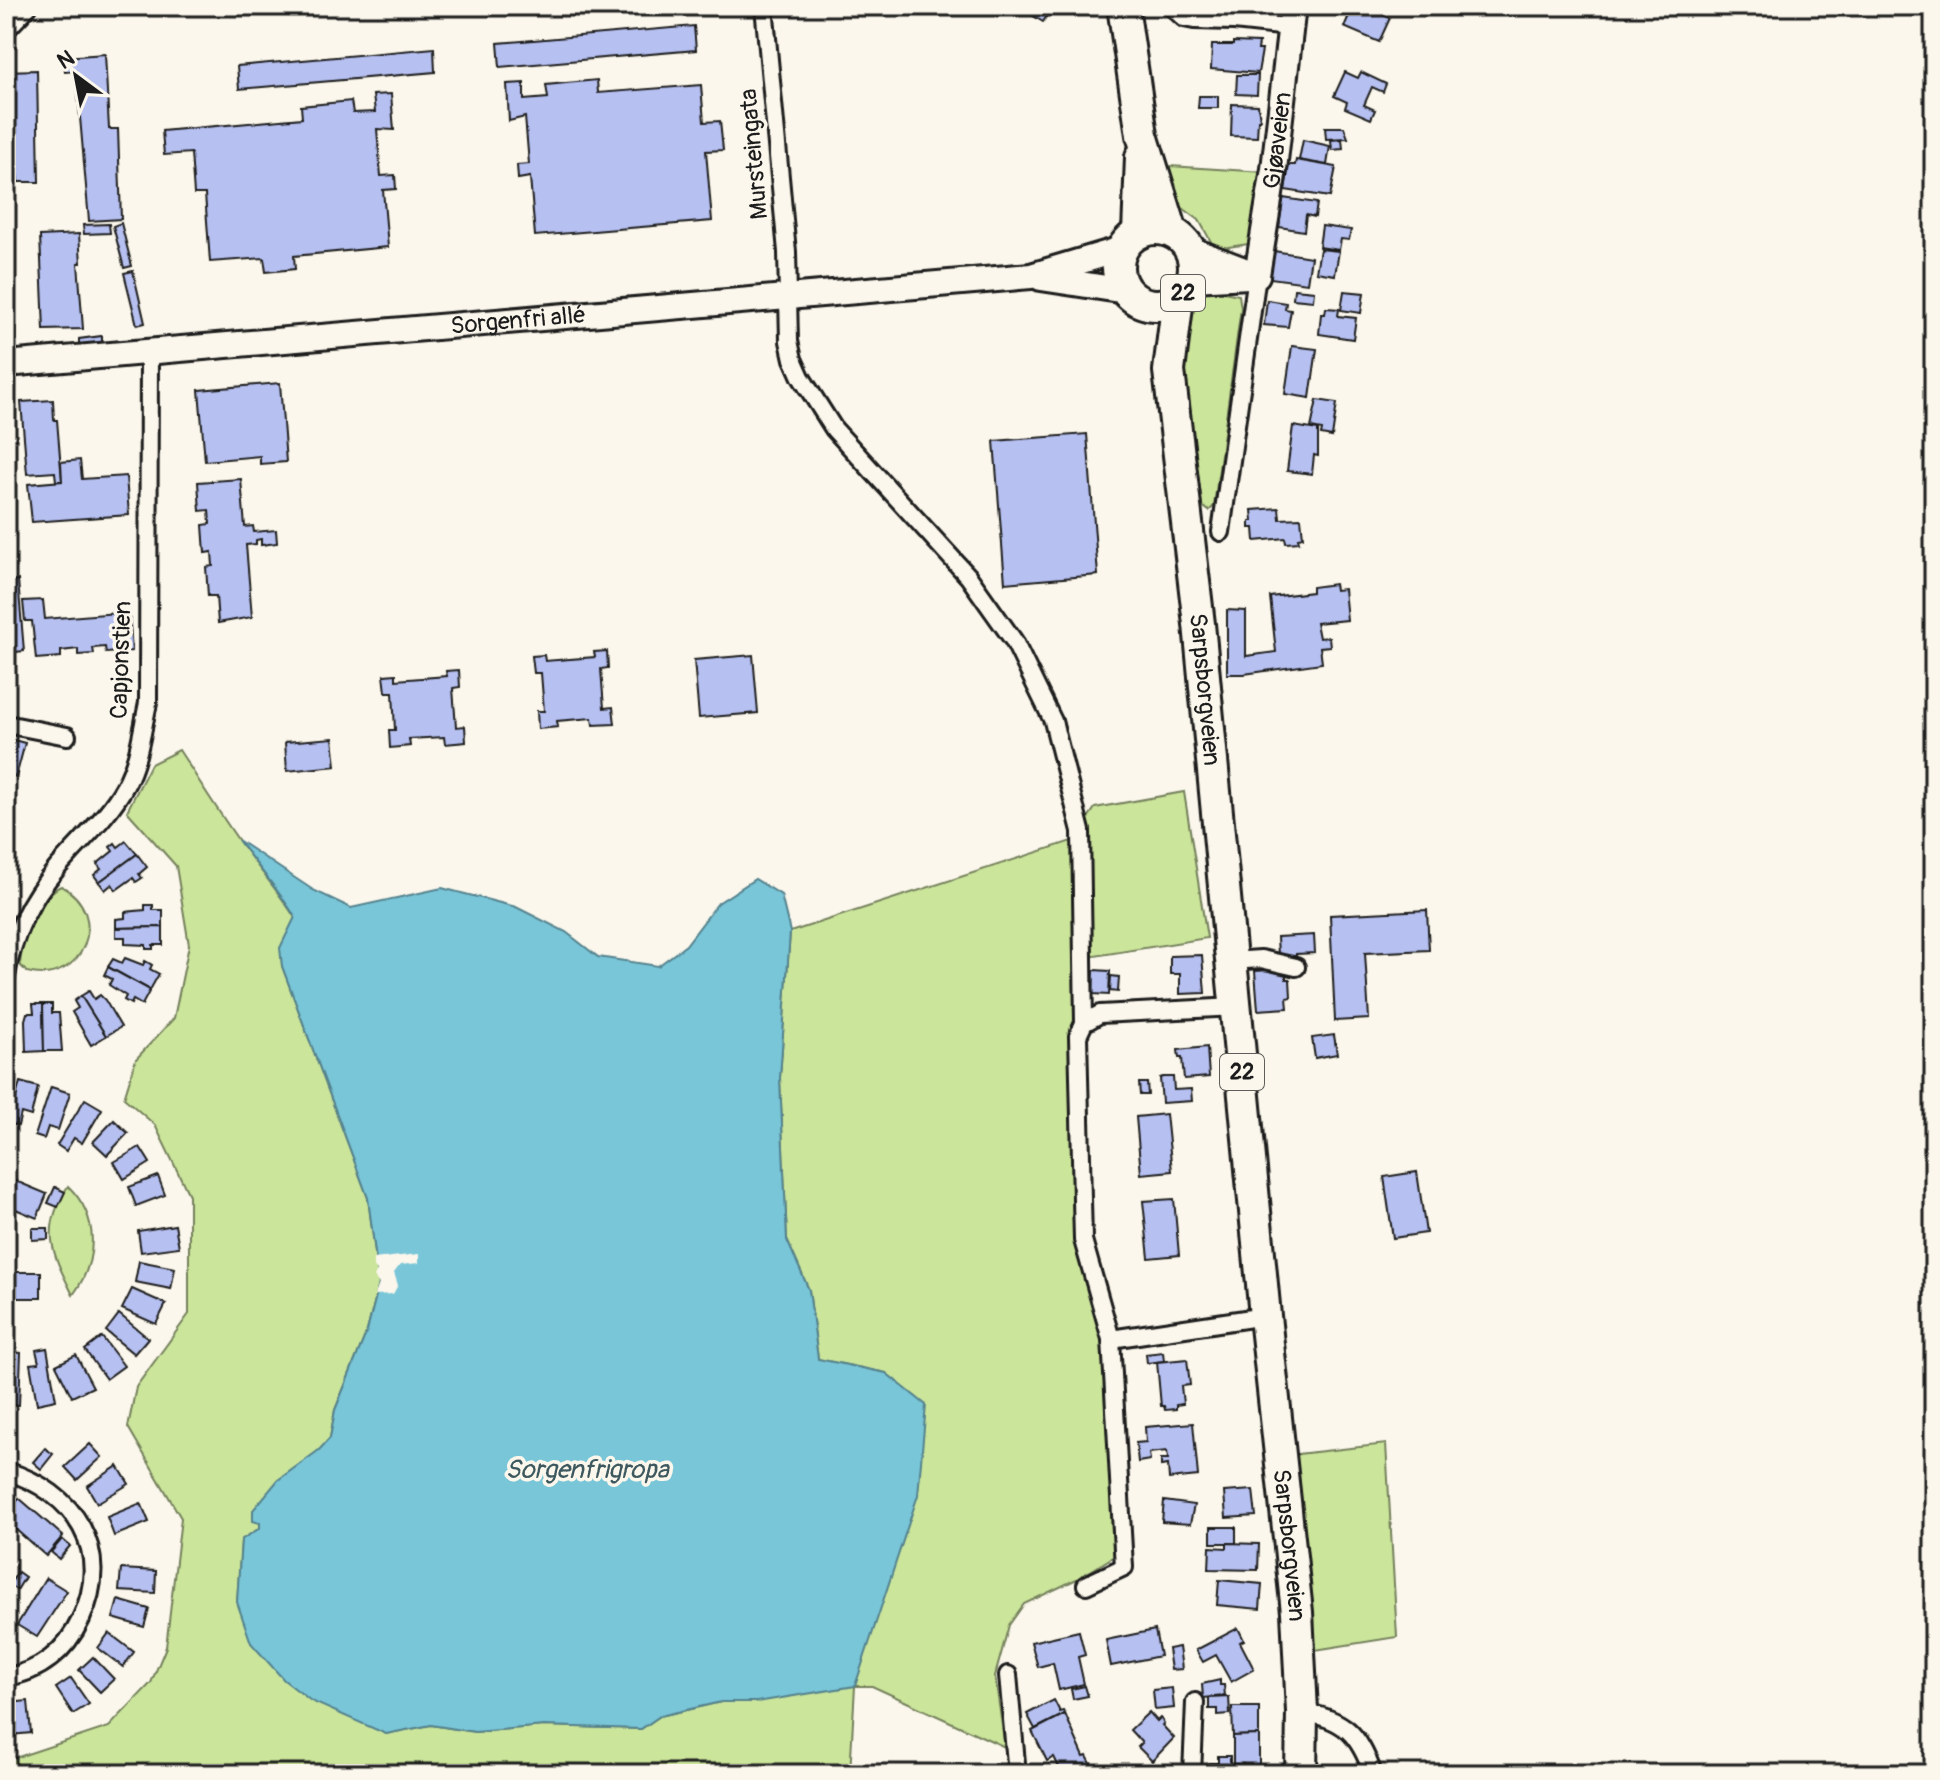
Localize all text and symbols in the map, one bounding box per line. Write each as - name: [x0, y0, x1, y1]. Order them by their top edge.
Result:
- north arrow: [36, 36, 116, 116]
- text: N: [52, 44, 80, 76]
- street label: Mursteingata: [734, 87, 774, 221]
- street label: Gjøaveien: [1257, 90, 1297, 191]
- road number: 22: [1161, 275, 1205, 311]
- street label: Sorgenfri allé: [449, 300, 587, 340]
- street label: Capjonstien: [104, 600, 138, 720]
- street label: Sarpsborgveien: [1183, 612, 1227, 767]
- road number: 22: [1220, 1054, 1264, 1090]
- water label: Sorgenfrigropa: [505, 1454, 671, 1486]
- street label: Sarpsborgveien: [1267, 1468, 1312, 1622]

